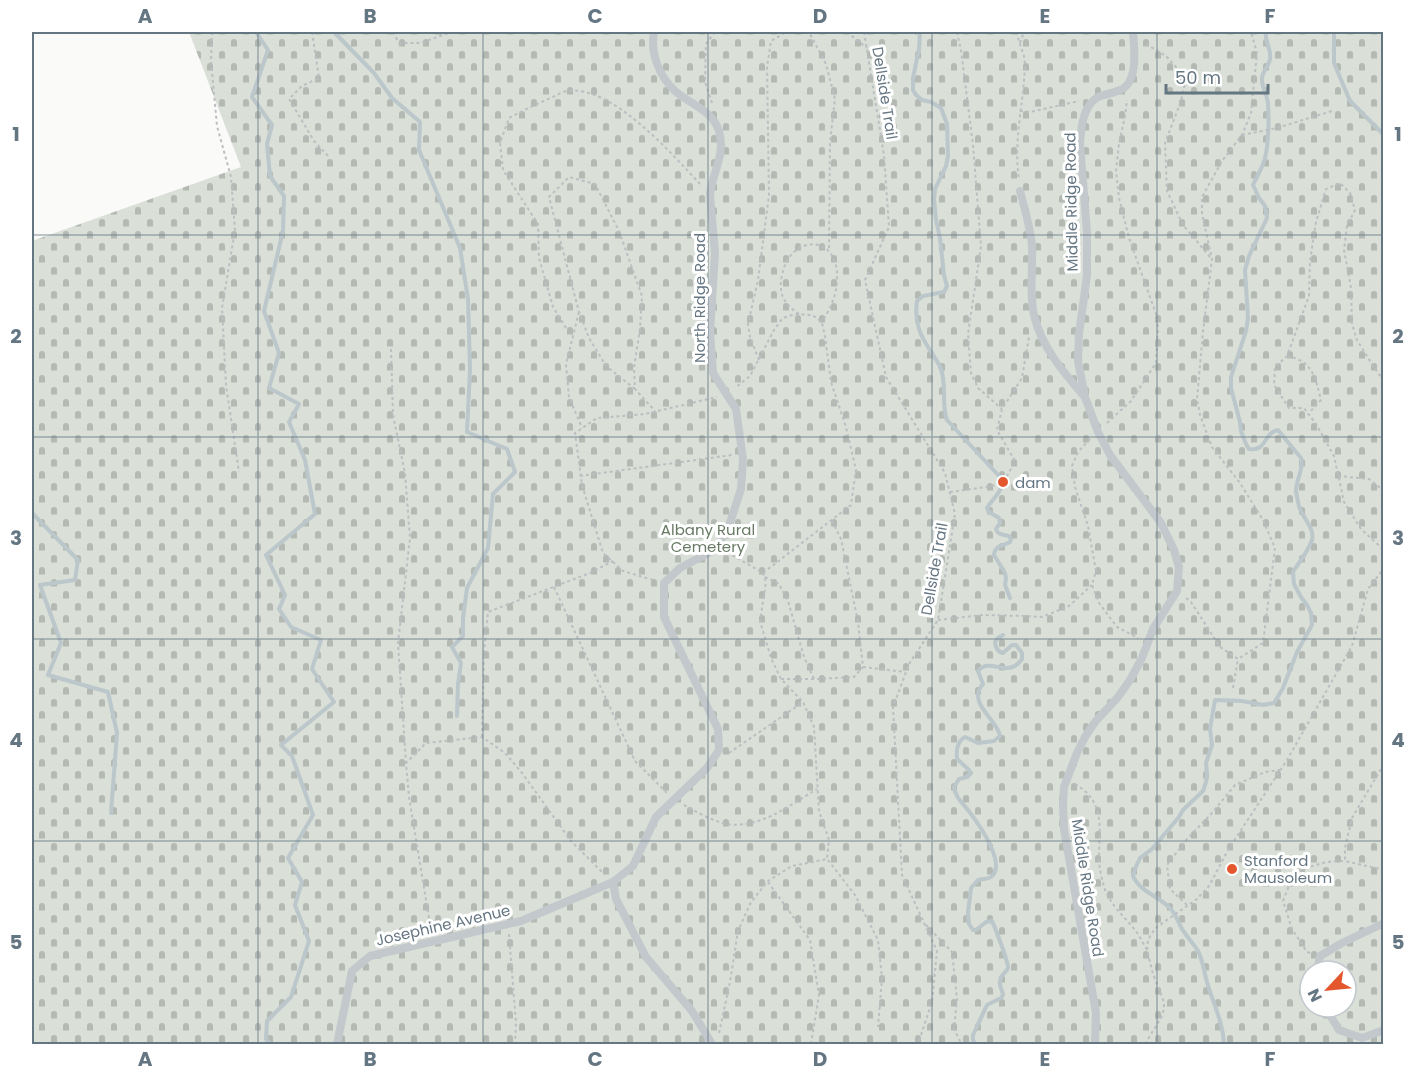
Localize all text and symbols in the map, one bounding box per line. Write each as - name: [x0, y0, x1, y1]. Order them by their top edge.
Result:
- text: A: [138, 2, 153, 30]
- text: B: [363, 2, 377, 30]
- text: C: [587, 2, 603, 30]
- text: D: [813, 2, 827, 30]
- text: E: [1040, 2, 1050, 30]
- text: F: [1265, 2, 1276, 30]
- street label: Dellside Trail: [867, 45, 903, 141]
- scale bar: [1166, 57, 1268, 95]
- text: 50 m: [1175, 65, 1221, 90]
- text: 1: [12, 120, 20, 148]
- text: 1: [1394, 120, 1402, 148]
- street label: Middle Ridge Road: [1059, 132, 1083, 272]
- street label: North Ridge Road: [689, 233, 710, 363]
- text: 2: [10, 322, 22, 350]
- text: 2: [1392, 322, 1404, 350]
- place label: dam: [1015, 472, 1051, 493]
- marker: dam: [996, 475, 1010, 489]
- park label: Albany Rural Cemetery: [661, 519, 755, 557]
- street label: Dellside Trail: [916, 521, 952, 617]
- text: 3: [10, 524, 22, 552]
- text: 3: [1392, 524, 1404, 552]
- text: 4: [9, 726, 23, 754]
- text: 4: [1391, 726, 1405, 754]
- street label: Middle Ridge Road: [1067, 818, 1109, 958]
- place label: Stanford Mausoleum: [1244, 850, 1332, 888]
- marker: Stanford Mausoleum: [1225, 862, 1239, 876]
- street label: Josephine Avenue: [374, 899, 512, 951]
- text: 5: [10, 928, 23, 956]
- text: 5: [1392, 928, 1405, 956]
- north arrow: [1298, 959, 1358, 1019]
- text: N: [1302, 985, 1328, 1006]
- text: A: [138, 1045, 153, 1073]
- text: B: [363, 1045, 377, 1073]
- text: C: [587, 1045, 603, 1073]
- text: D: [813, 1045, 827, 1073]
- text: E: [1040, 1045, 1050, 1073]
- text: F: [1265, 1045, 1276, 1073]

